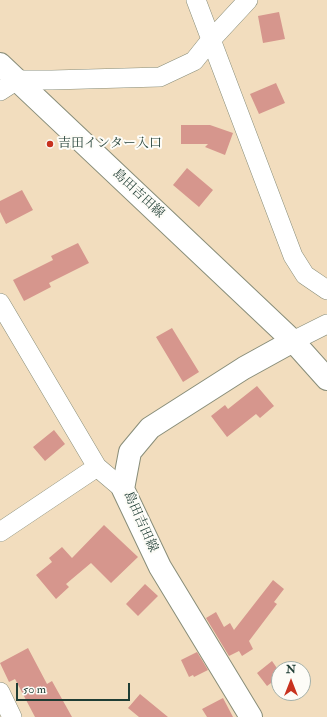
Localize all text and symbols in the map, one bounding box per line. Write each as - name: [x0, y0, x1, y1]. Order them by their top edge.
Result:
- place label: 吉田インター入口: [58, 136, 162, 152]
- marker: 吉田インター入口: [45, 139, 55, 149]
- street label: 島田吉田線: [109, 166, 167, 222]
- street label: 島田吉田線: [120, 489, 160, 555]
- north arrow: [271, 661, 311, 701]
- text: N: [286, 663, 296, 676]
- scale bar: [18, 675, 132, 701]
- text: 50 m: [23, 682, 46, 697]

